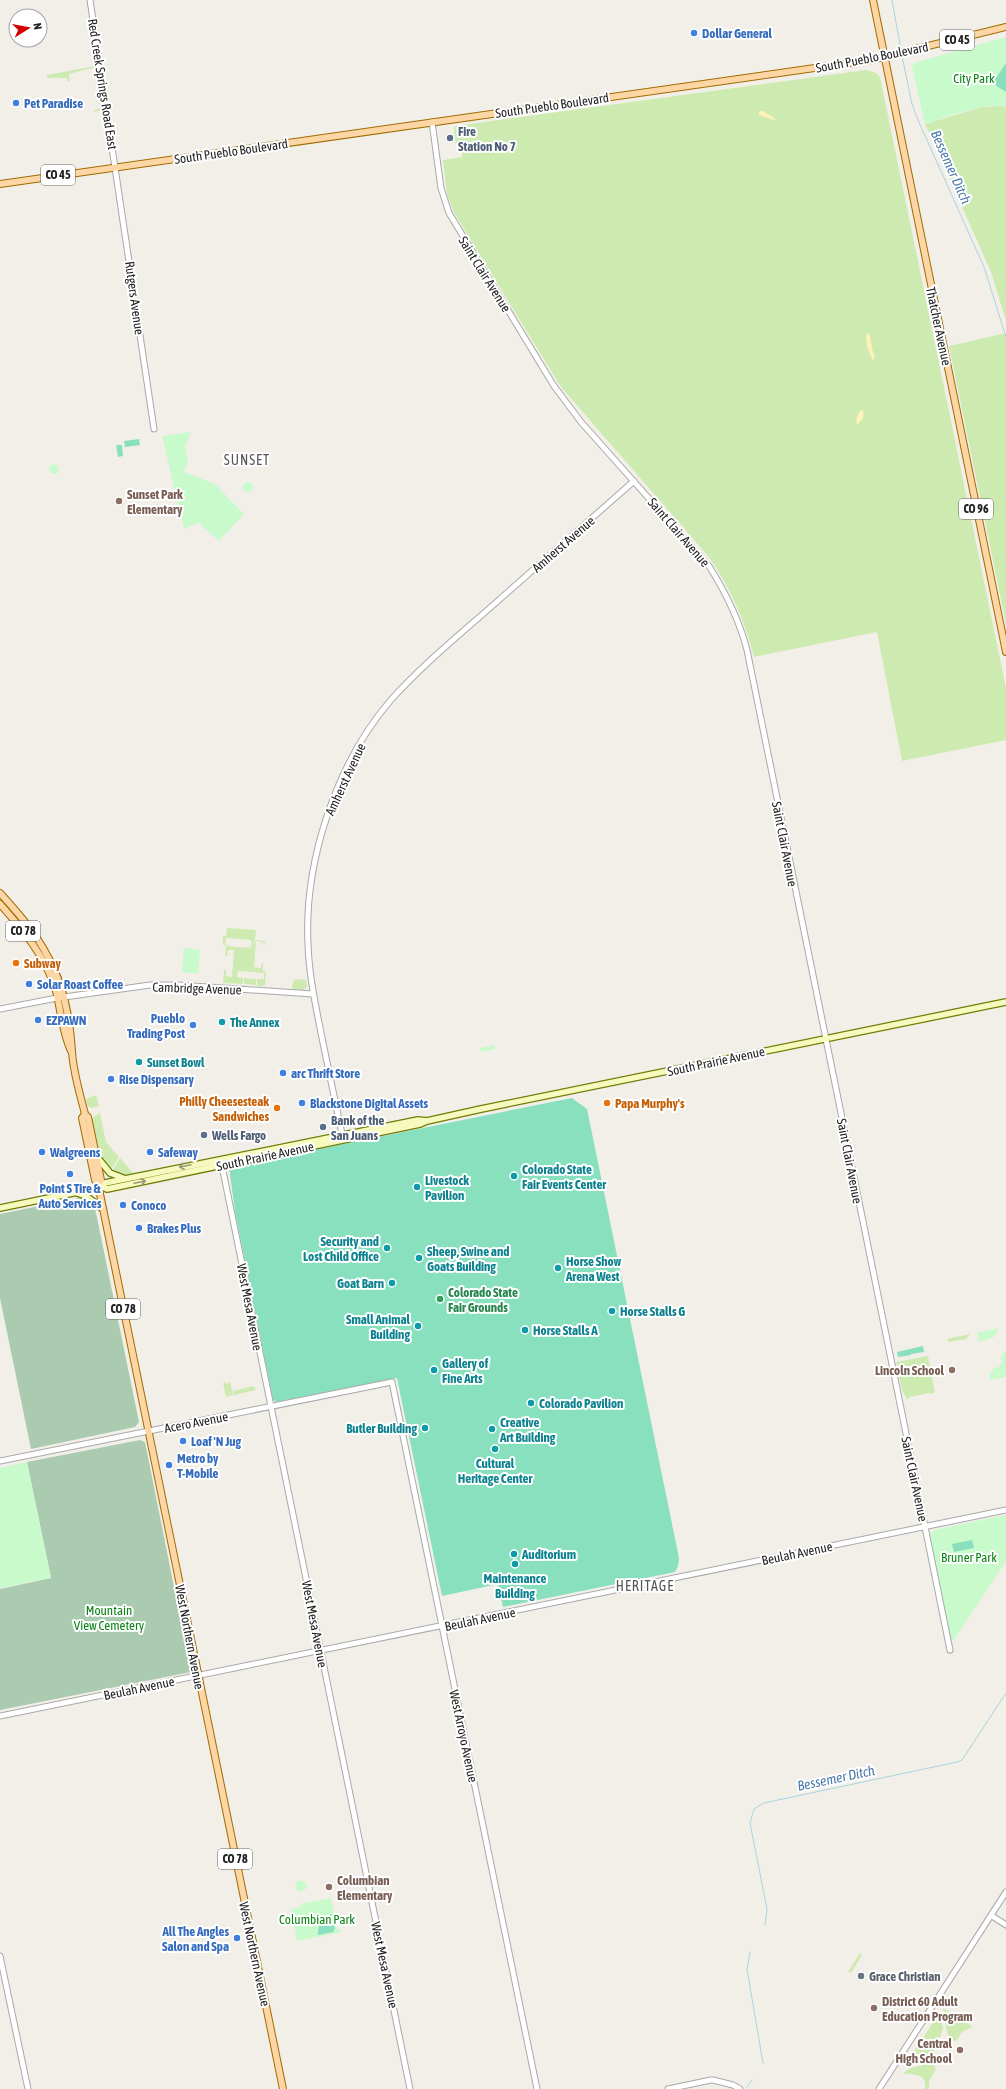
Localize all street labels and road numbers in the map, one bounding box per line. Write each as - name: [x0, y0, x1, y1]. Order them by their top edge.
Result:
- street label: Red Creek Springs Road East: [85, 18, 120, 151]
- road number: CO 45: [940, 30, 974, 50]
- street label: South Pueblo Boulevard: [814, 39, 930, 76]
- street label: South Pueblo Boulevard: [494, 90, 610, 121]
- street label: South Pueblo Boulevard: [173, 136, 289, 167]
- road number: CO 45: [41, 165, 75, 185]
- street label: Saint Clair Avenue: [455, 234, 514, 315]
- street label: Rutgers Avenue: [122, 260, 147, 336]
- street label: Thatcher Avenue: [923, 285, 954, 367]
- street label: Saint Clair Avenue: [645, 495, 713, 570]
- road number: CO 96: [959, 499, 993, 519]
- street label: Amherst Avenue: [529, 513, 598, 576]
- street label: Amherst Avenue: [322, 741, 369, 818]
- street label: Saint Clair Avenue: [769, 800, 800, 888]
- road number: CO 78: [6, 921, 40, 941]
- street label: Cambridge Avenue: [152, 979, 242, 998]
- street label: South Prairie Avenue: [666, 1044, 766, 1079]
- street label: Saint Clair Avenue: [834, 1117, 865, 1205]
- street label: South Prairie Avenue: [215, 1139, 315, 1174]
- street label: West Mesa Avenue: [234, 1262, 265, 1352]
- road number: CO 78: [106, 1299, 140, 1319]
- street label: Acero Avenue: [163, 1409, 229, 1436]
- street label: Saint Clair Avenue: [898, 1435, 931, 1523]
- street label: Beulah Avenue: [760, 1539, 834, 1568]
- street label: West Mesa Avenue: [299, 1579, 330, 1669]
- street label: West Northern Avenue: [172, 1583, 207, 1691]
- street label: Beulah Avenue: [443, 1605, 517, 1634]
- street label: Beulah Avenue: [102, 1674, 176, 1703]
- street label: West Arroyo Avenue: [446, 1688, 481, 1784]
- road number: CO 78: [218, 1849, 252, 1869]
- street label: West Northern Avenue: [236, 1901, 273, 2008]
- street label: West Mesa Avenue: [368, 1920, 401, 2010]

